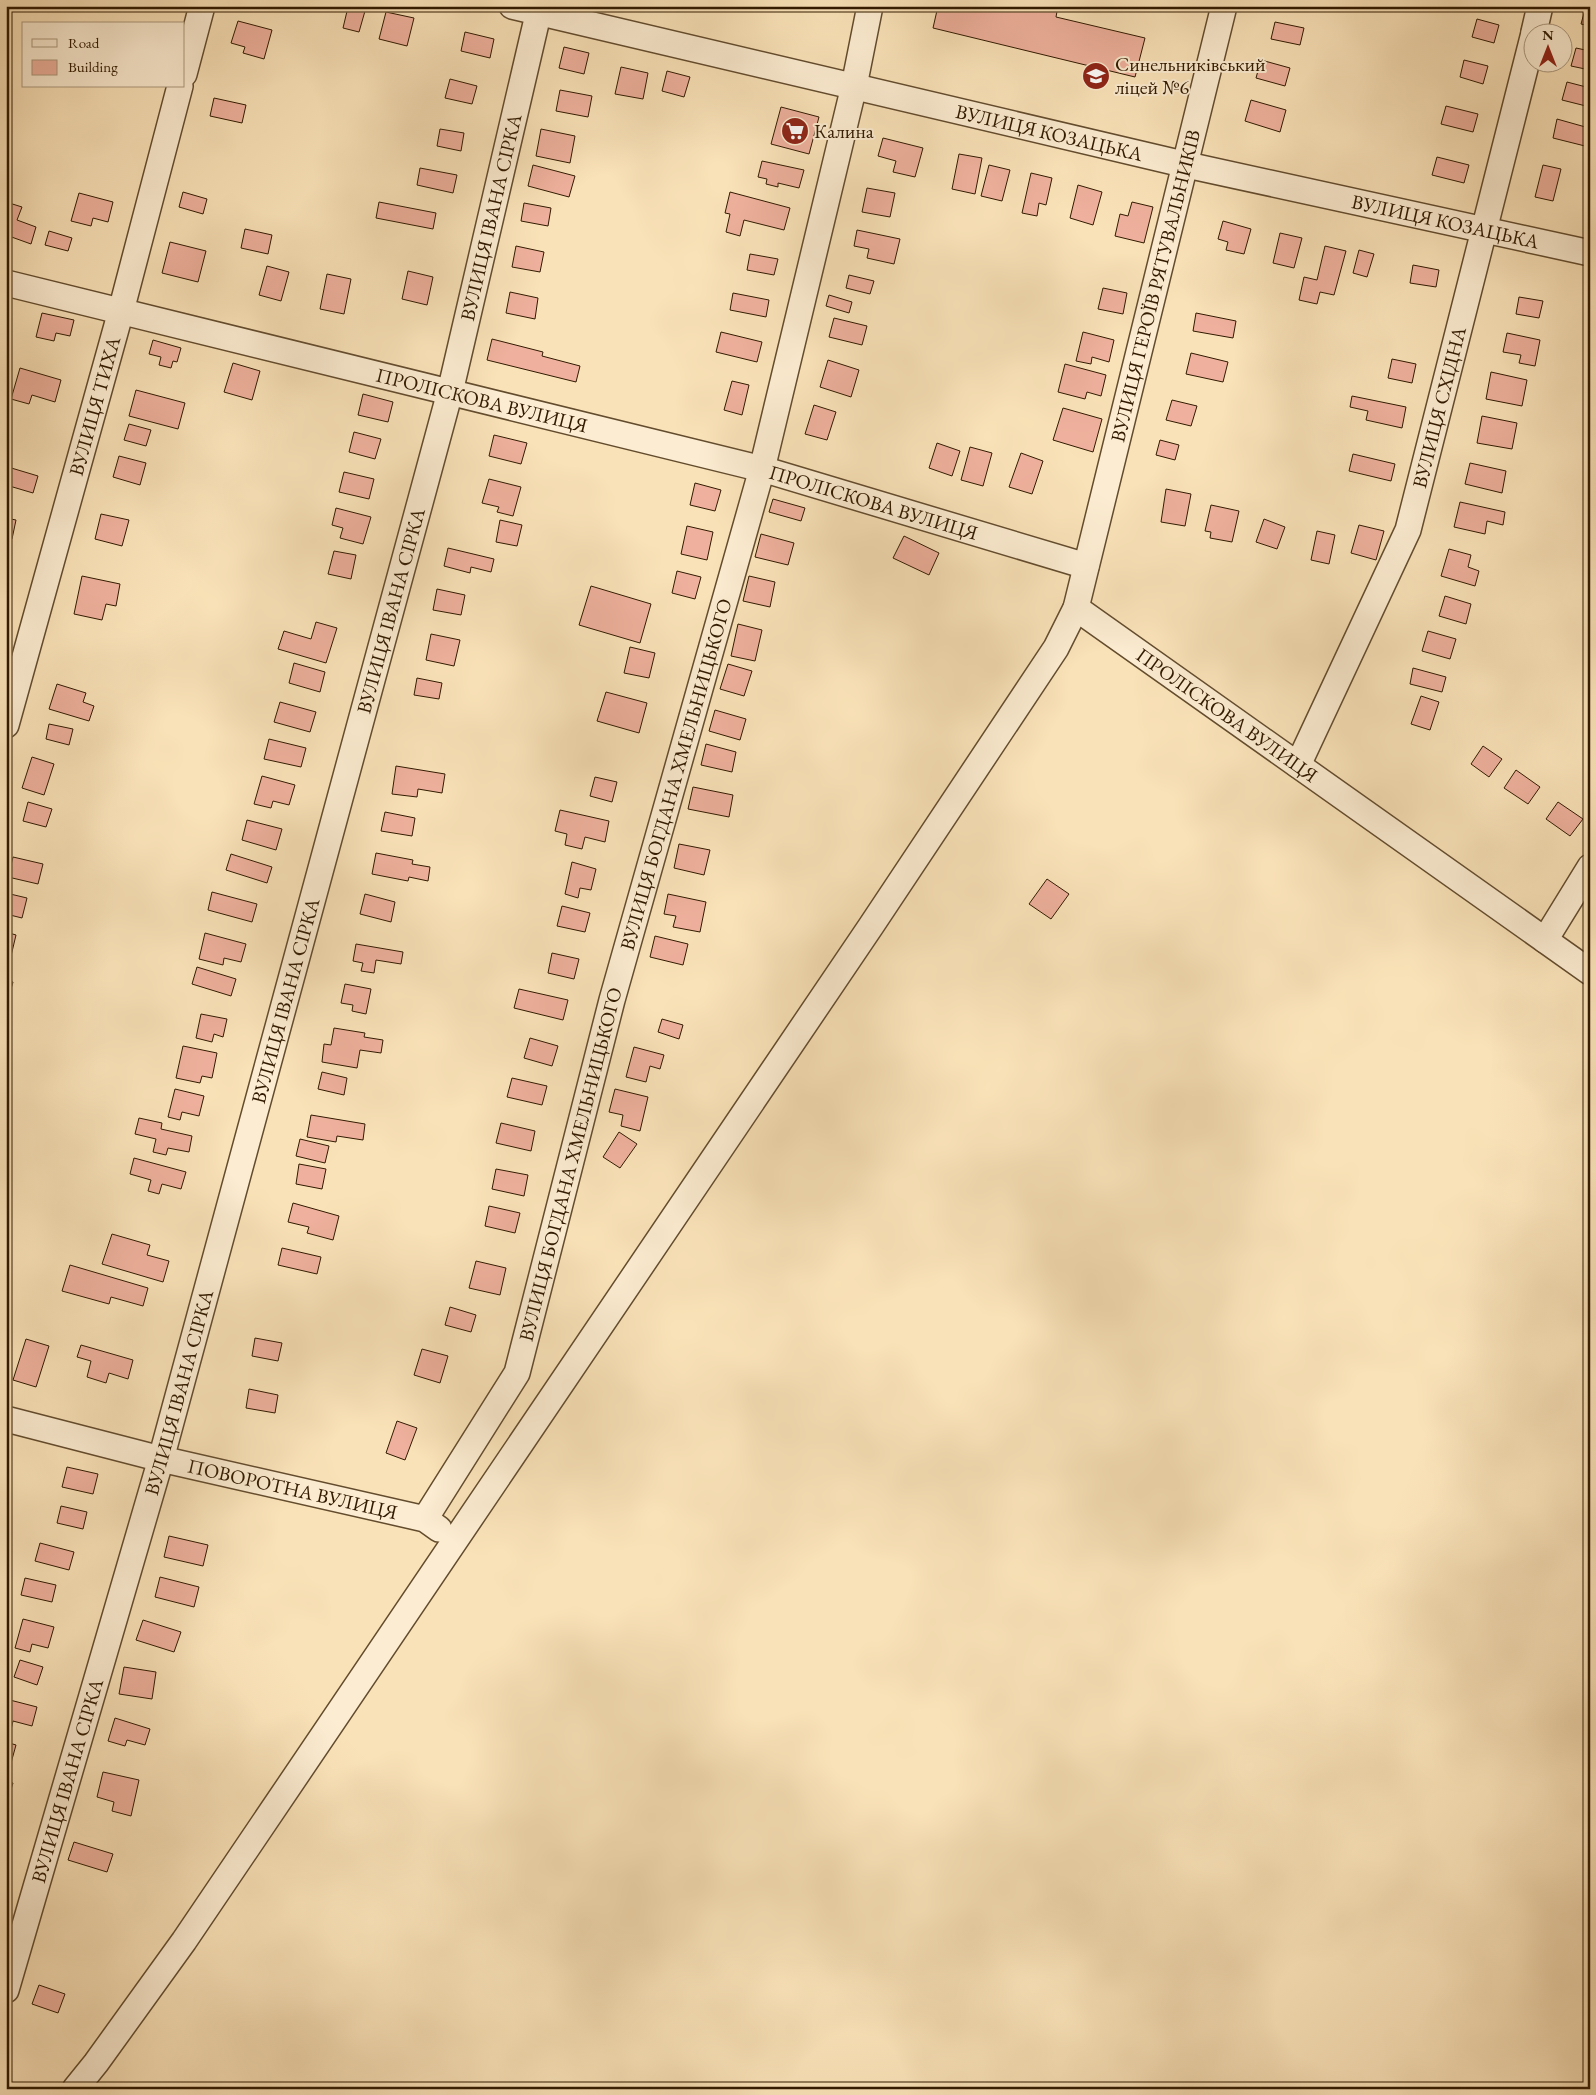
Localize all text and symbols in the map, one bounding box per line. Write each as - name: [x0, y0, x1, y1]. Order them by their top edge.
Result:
- legend: [22, 22, 185, 88]
- north arrow: [1524, 22, 1574, 72]
- text: N: [1542, 26, 1554, 44]
- text: Road: [68, 33, 100, 52]
- place label: Синельниківський ліцей №6: [1115, 51, 1266, 100]
- text: Building: [68, 57, 118, 76]
- school or university icon: Синельниківський ліцей №6: [1081, 61, 1111, 91]
- street label: ВУЛИЦЯ КОЗАЦЬКА: [953, 98, 1146, 167]
- street label: ВУЛИЦЯ ІВАНА СІРКА: [454, 111, 527, 323]
- supermarket icon: Калина: [780, 116, 810, 146]
- place label: Калина: [814, 118, 874, 144]
- street label: ВУЛИЦЯ ГЕРОЇВ РЯТУВАЛЬНИКІВ: [1104, 127, 1206, 445]
- street label: ВУЛИЦЯ КОЗАЦЬКА: [1349, 188, 1542, 255]
- street label: ВУЛИЦЯ СХІДНА: [1406, 324, 1472, 491]
- street label: ВУЛИЦЯ ТИХА: [63, 333, 126, 479]
- street label: ПРОЛІСКОВА ВУЛИЦЯ: [373, 362, 590, 439]
- street label: ПРОЛІСКОВА ВУЛИЦЯ: [766, 459, 981, 546]
- street label: ВУЛИЦЯ ІВАНА СІРКА: [351, 505, 431, 716]
- street label: ВУЛИЦЯ БОГДАНА ХМЕЛЬНИЦЬКОГО: [614, 595, 738, 953]
- street label: ПРОЛІСКОВА ВУЛИЦЯ: [1131, 642, 1323, 788]
- street label: ВУЛИЦЯ ІВАНА СІРКА: [245, 895, 325, 1106]
- street label: ВУЛИЦЯ БОГДАНА ХМЕЛЬНИЦЬКОГО: [513, 984, 628, 1344]
- street label: ВУЛИЦЯ ІВАНА СІРКА: [138, 1287, 219, 1498]
- street label: ПОВОРОТНА ВУЛИЦЯ: [185, 1452, 400, 1525]
- street label: ВУЛИЦЯ ІВАНА СІРКА: [25, 1675, 109, 1886]

